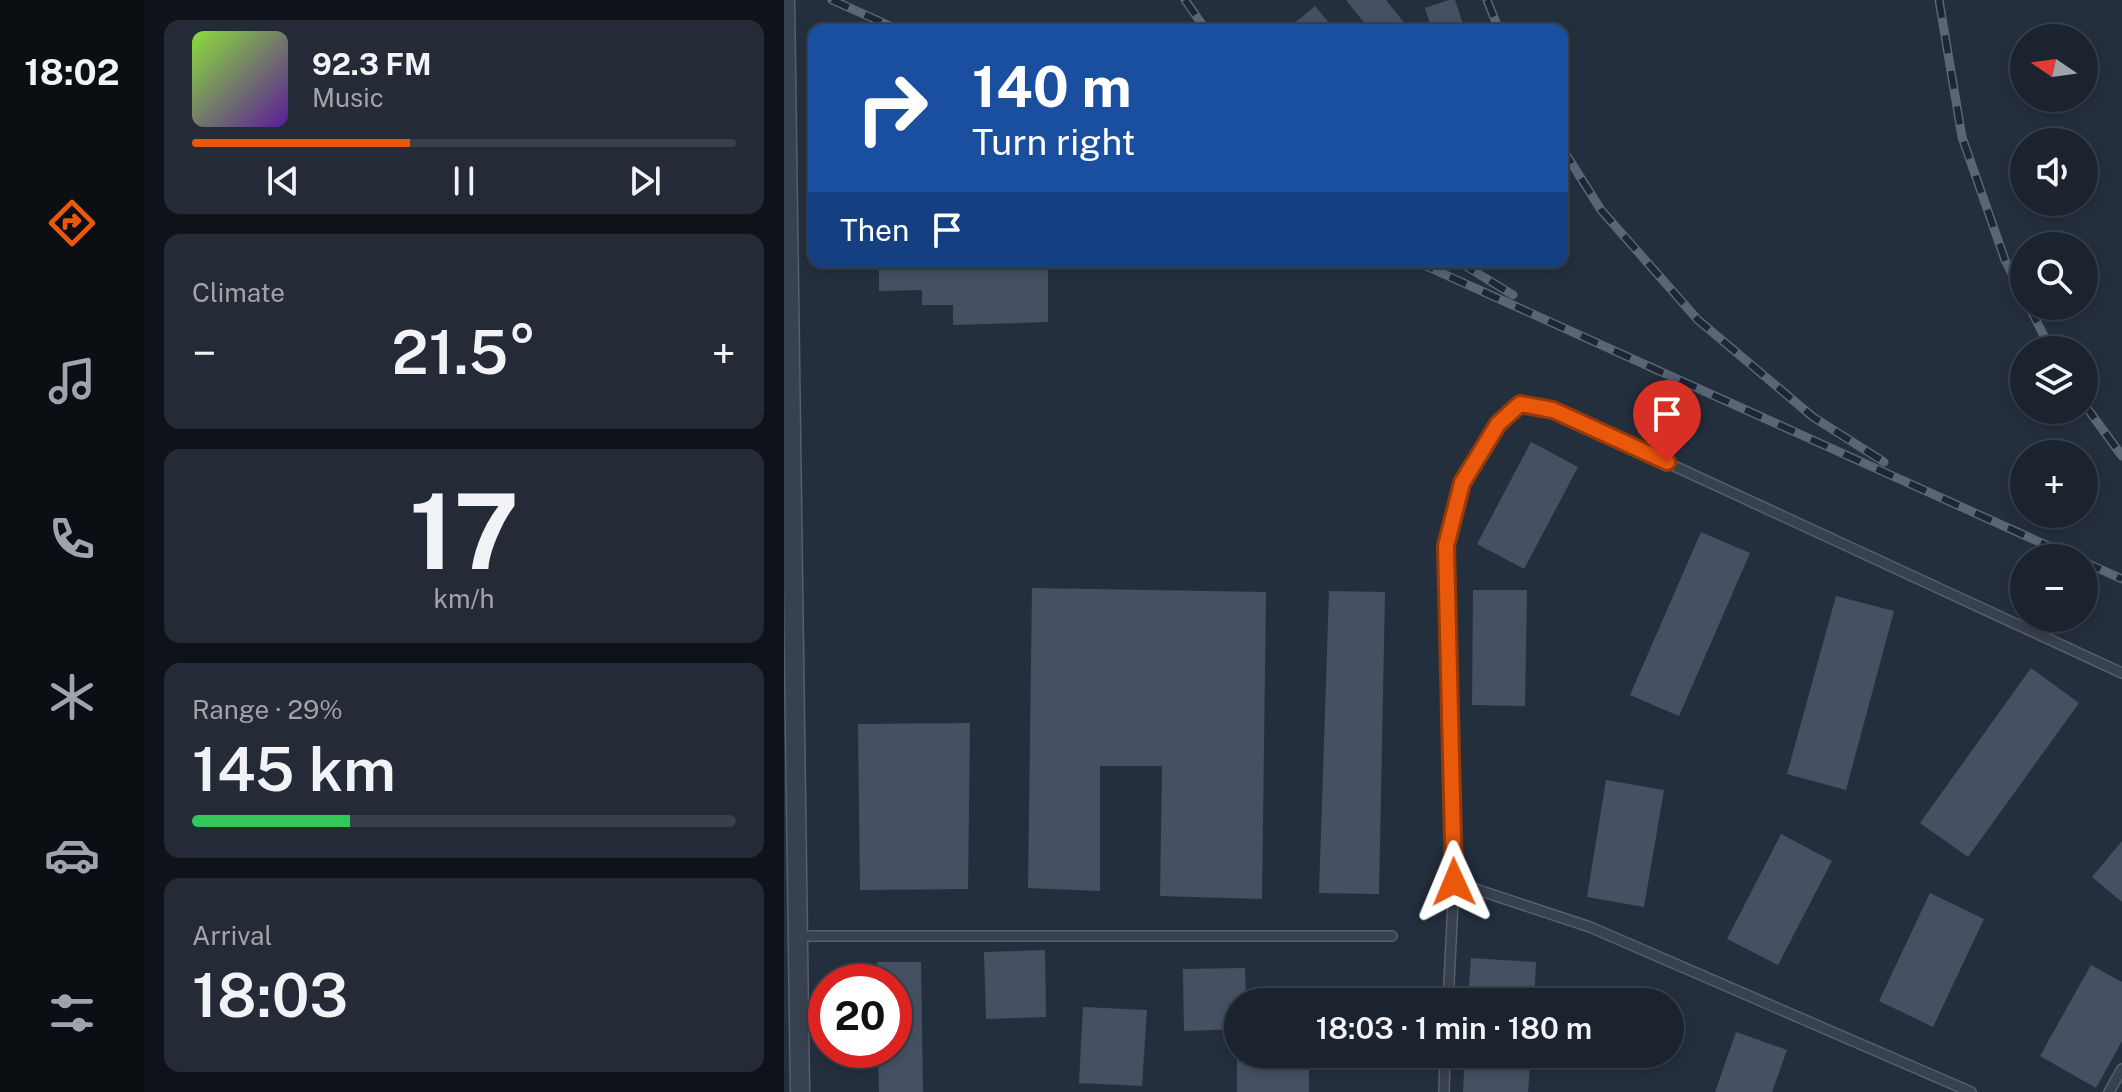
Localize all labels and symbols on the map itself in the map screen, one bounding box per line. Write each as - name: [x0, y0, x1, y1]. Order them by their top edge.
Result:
- north arrow: [2010, 24, 2098, 112]
- pin: [1633, 380, 1701, 462]
- position arrow: [1412, 840, 1496, 924]
- speed limit sign: 20: [808, 964, 912, 1068]

